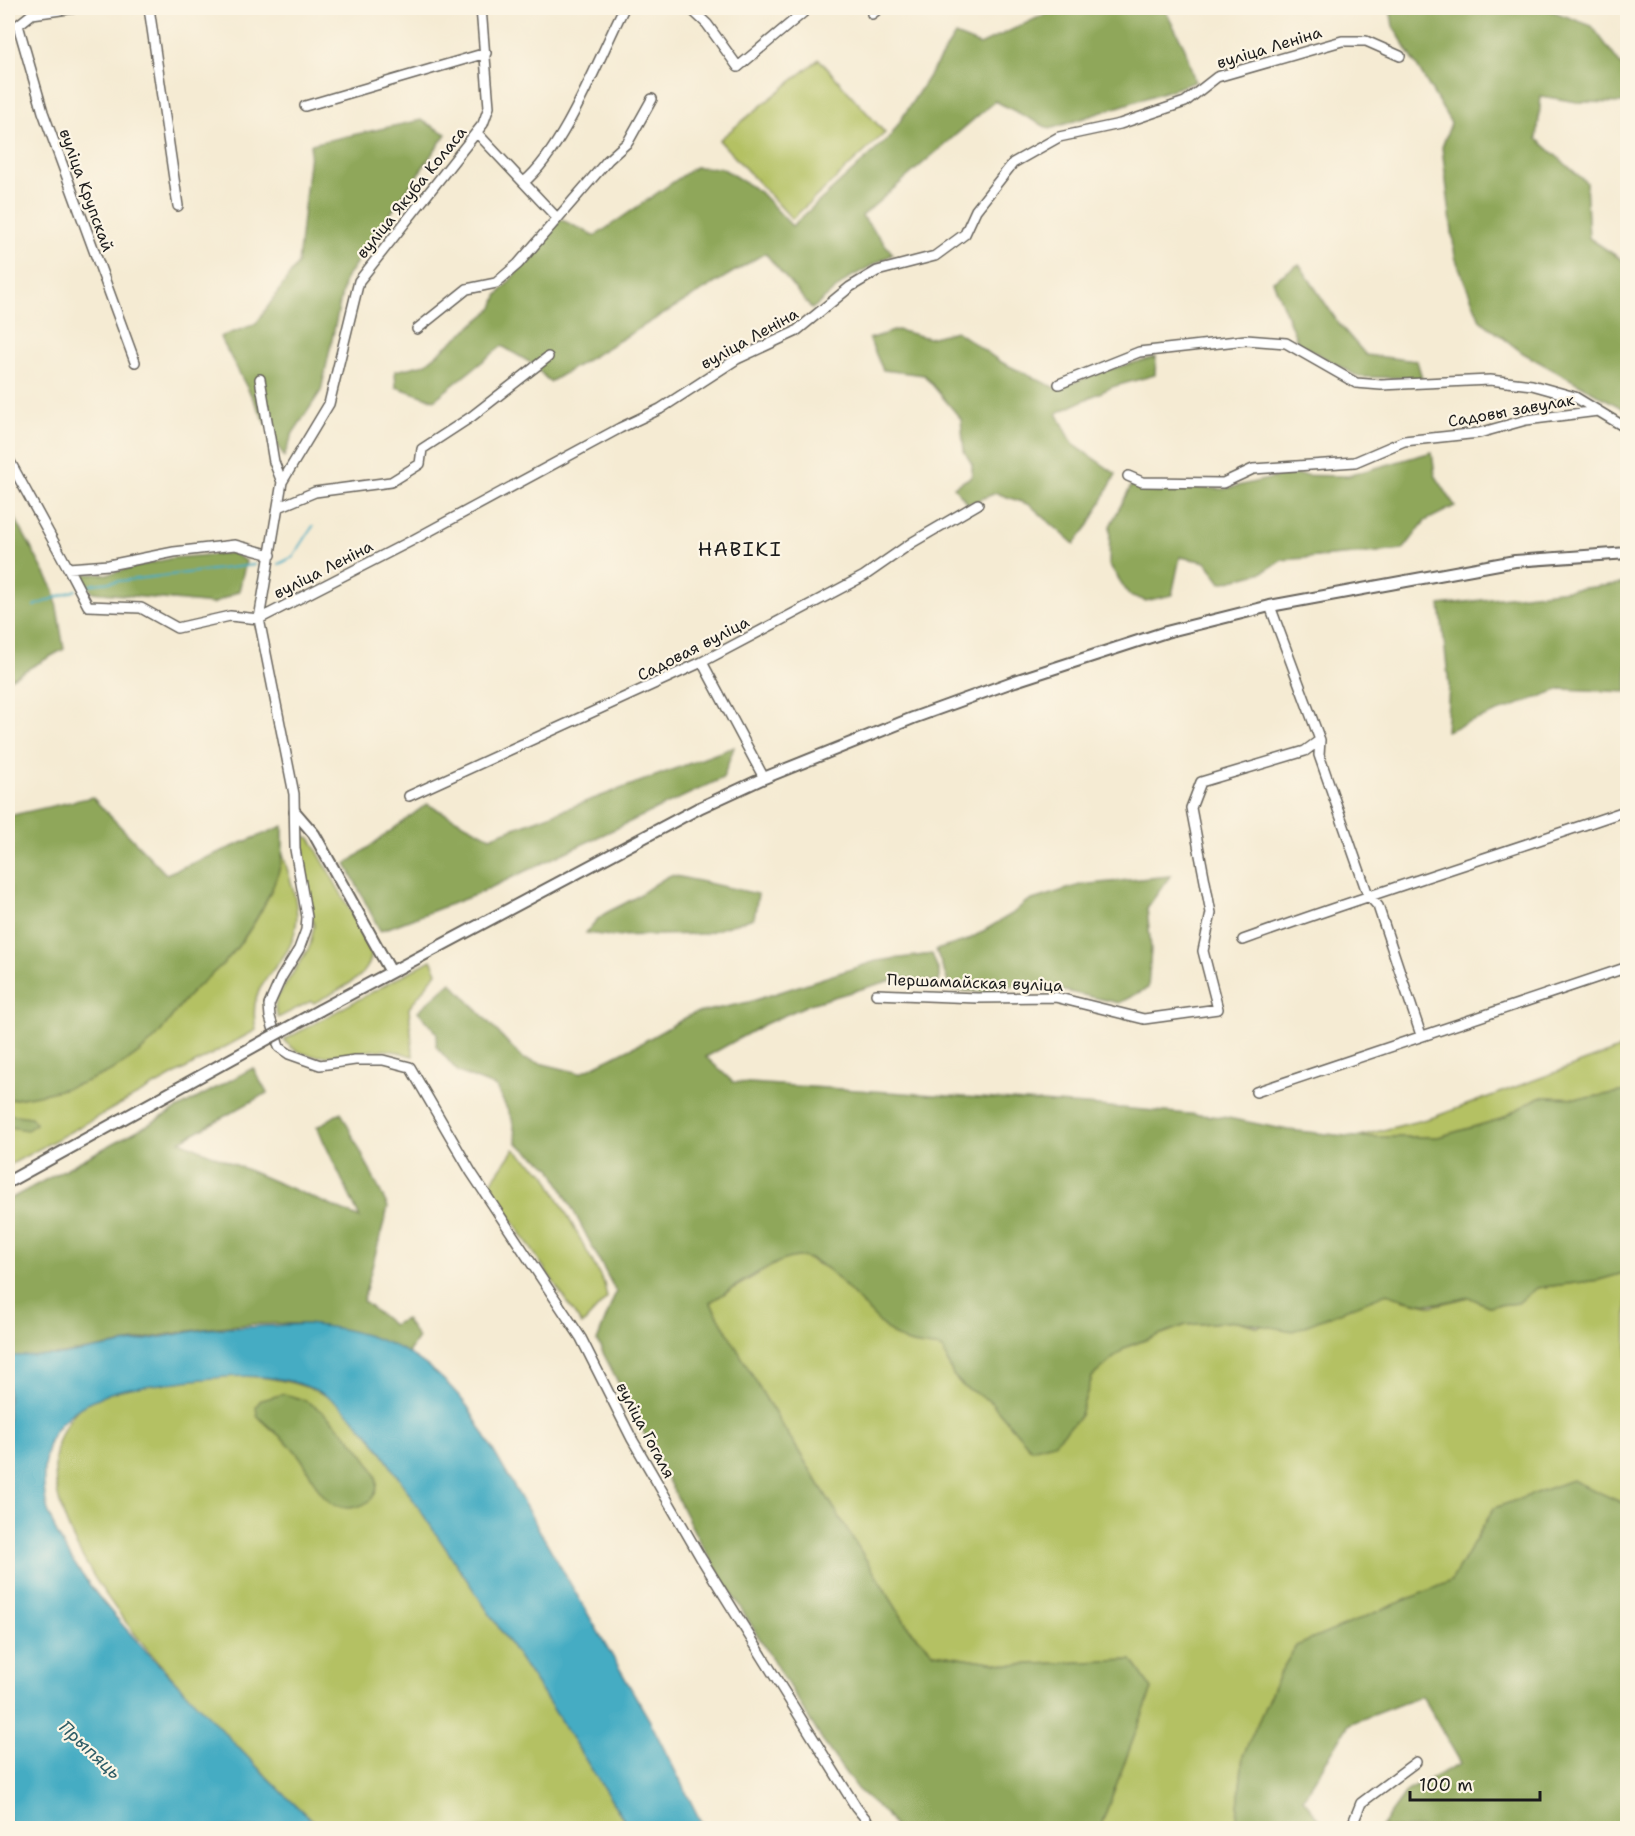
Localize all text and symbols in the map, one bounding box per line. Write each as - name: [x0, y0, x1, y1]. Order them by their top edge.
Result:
- street label: вуліца Леніна: [1214, 22, 1324, 73]
- street label: вуліца Якуба Коласа: [352, 122, 471, 263]
- street label: вуліца Крупскай: [54, 126, 119, 255]
- street label: вуліца Леніна: [697, 303, 802, 374]
- street label: Садовы завулак: [1446, 389, 1577, 432]
- street label: вуліца Леніна: [270, 535, 376, 603]
- district label: НАВІКІ: [698, 536, 782, 562]
- street label: Садовая вуліца: [634, 611, 753, 686]
- street label: Першамайская вуліца: [887, 969, 1063, 996]
- street label: вуліца Гогаля: [611, 1378, 680, 1482]
- water label: Прыпяць: [54, 1715, 126, 1785]
- scale bar: [1410, 1764, 1540, 1802]
- text: 100 m: [1419, 1773, 1473, 1797]

